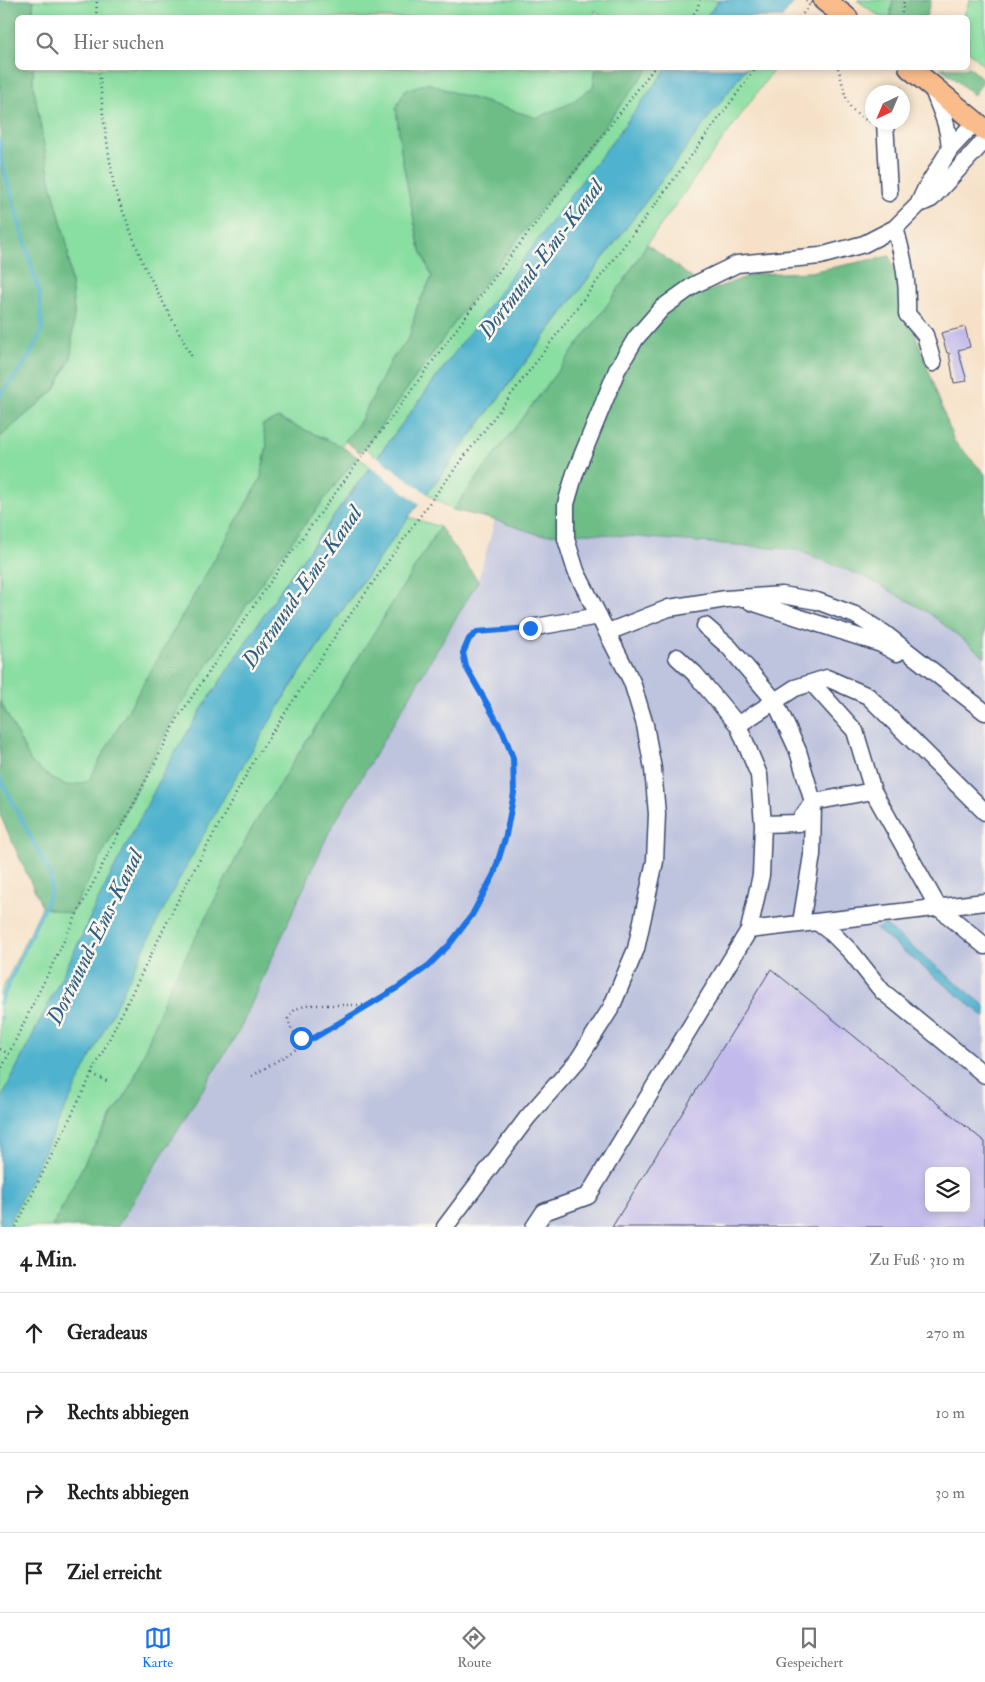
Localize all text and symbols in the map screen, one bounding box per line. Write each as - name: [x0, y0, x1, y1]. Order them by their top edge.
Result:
- search box: [15, 15, 970, 70]
- icon: search: [33, 29, 61, 57]
- text: Hier suchen: [73, 31, 164, 55]
- north arrow: [865, 85, 910, 130]
- water label: Dortmund-Ems-Kanal: [472, 173, 611, 345]
- water label: Dortmund-Ems-Kanal: [235, 499, 369, 674]
- route end: [519, 617, 542, 640]
- water label: Dortmund-Ems-Kanal: [40, 843, 150, 1030]
- route start: [290, 1027, 313, 1050]
- map controls: [925, 1167, 970, 1212]
- button: layers: [925, 1167, 970, 1212]
- text: 4 Min.: [20, 1246, 77, 1273]
- text: Zu Fuß · 310 m: [869, 1250, 965, 1270]
- icon: ahead: [20, 1319, 48, 1347]
- text: Geradeaus: [67, 1321, 147, 1345]
- text: 270 m: [926, 1323, 965, 1343]
- icon: right: [20, 1399, 48, 1427]
- text: Rechts abbiegen: [67, 1401, 189, 1425]
- text: 10 m: [935, 1403, 965, 1423]
- icon: right: [20, 1479, 48, 1507]
- text: Rechts abbiegen: [67, 1481, 189, 1505]
- text: 30 m: [935, 1483, 965, 1503]
- icon: arrive: [20, 1559, 48, 1587]
- text: Ziel erreicht: [67, 1561, 162, 1585]
- tab: Karte: [142, 1624, 173, 1671]
- tab: Route: [457, 1624, 491, 1671]
- tab: Gespeichert: [775, 1624, 843, 1671]

